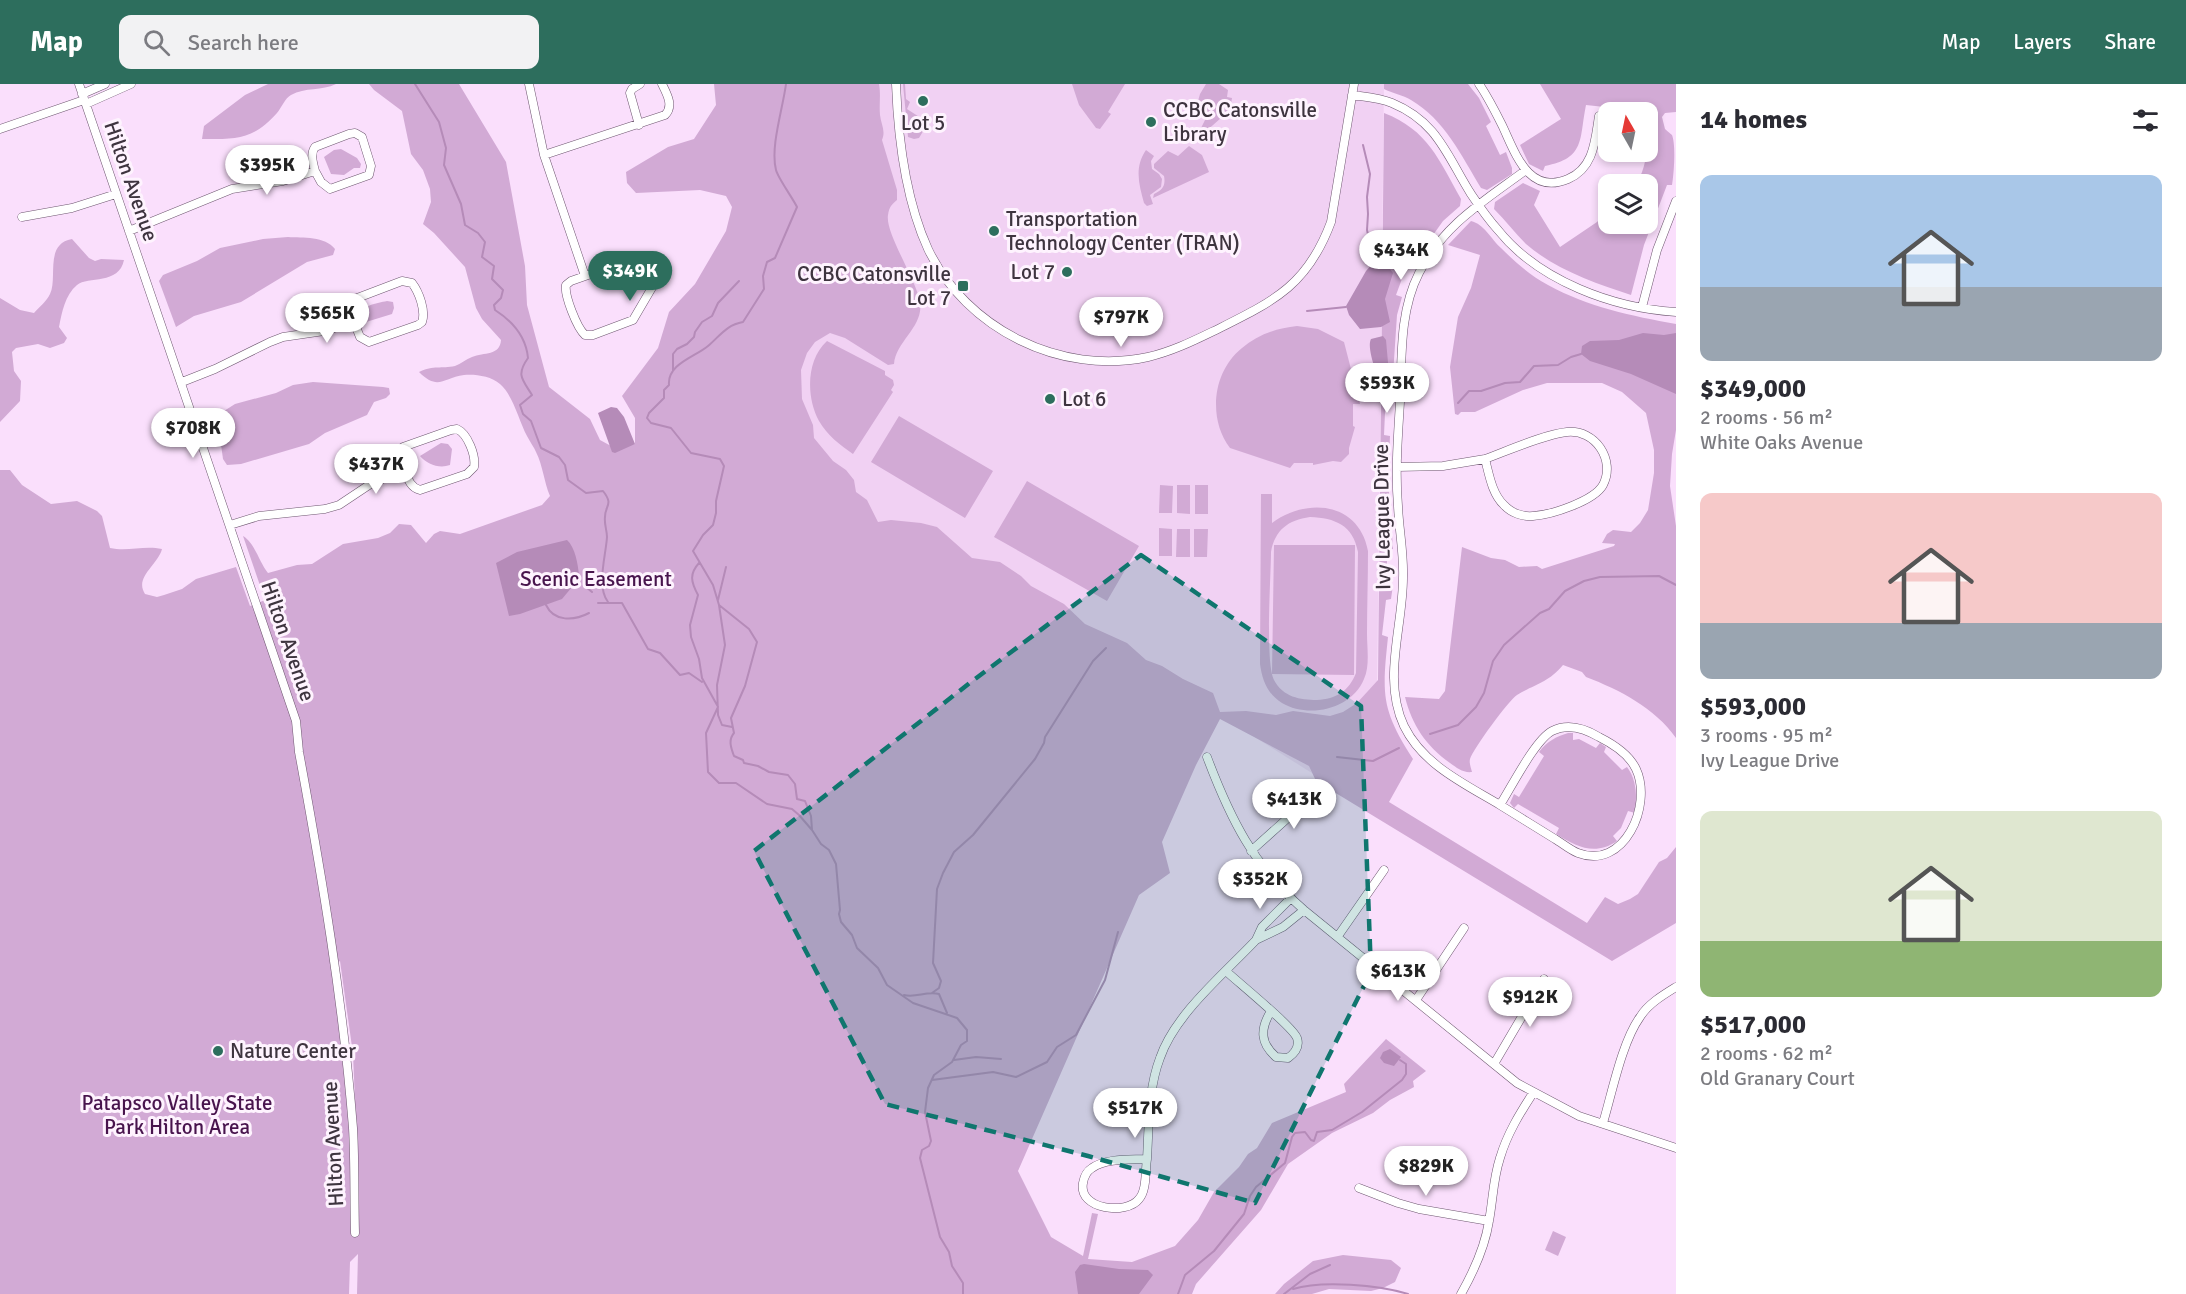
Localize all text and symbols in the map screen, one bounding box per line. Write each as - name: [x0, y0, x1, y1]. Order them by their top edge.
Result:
- search box: [119, 15, 539, 69]
- text: Map: [30, 25, 83, 59]
- icon: search: [140, 26, 173, 59]
- text: Search here: [188, 29, 299, 56]
- text: Map: [1942, 29, 1980, 55]
- text: Layers: [2013, 29, 2071, 55]
- text: Share: [2104, 29, 2156, 55]
- marker: Lot 5: [916, 94, 930, 108]
- place label: CCBC Catonsville Library: [1163, 97, 1317, 147]
- north arrow: [1598, 102, 1658, 162]
- map controls: [1598, 102, 1658, 234]
- text: 14 homes: [1700, 104, 1807, 136]
- icon: filters: [2129, 104, 2162, 137]
- place label: Lot 5: [901, 110, 945, 136]
- marker: CCBC Catonsville Library: [1144, 115, 1158, 129]
- street label: Hilton Avenue: [98, 117, 164, 245]
- pin: $395K: [225, 145, 309, 196]
- text: $395K: [239, 152, 295, 177]
- button: layers: [1598, 174, 1658, 234]
- place label: Transportation Technology Center (TRAN): [1006, 206, 1240, 256]
- icon: home: [1877, 214, 1985, 322]
- marker: Transportation Technology Center (TRAN): [987, 224, 1001, 238]
- pin: $434K: [1359, 230, 1443, 281]
- text: $434K: [1373, 237, 1429, 262]
- pin: $349K: [588, 251, 672, 302]
- text: $349K: [602, 258, 658, 283]
- place label: Lot 7: [1011, 259, 1055, 285]
- place label: CCBC Catonsville Lot 7: [797, 261, 951, 311]
- marker: Lot 7: [1060, 265, 1074, 279]
- marker: CCBC Catonsville Lot 7: [956, 279, 970, 293]
- pin: $565K: [285, 293, 369, 344]
- pin: $797K: [1079, 297, 1163, 348]
- text: $565K: [299, 300, 355, 325]
- text: $797K: [1093, 304, 1149, 329]
- pin: $593K: [1345, 363, 1429, 414]
- text: $593K: [1359, 370, 1415, 395]
- text: $349,000: [1700, 373, 1806, 405]
- place label: Lot 6: [1062, 386, 1106, 412]
- marker: Lot 6: [1043, 392, 1057, 406]
- text: 2 rooms · 56 m²: [1700, 405, 1833, 430]
- pin: $708K: [151, 408, 235, 459]
- text: $708K: [165, 415, 221, 440]
- text: White Oaks Avenue: [1700, 430, 1863, 455]
- pin: $437K: [334, 444, 418, 495]
- street label: Ivy League Drive: [1368, 444, 1396, 590]
- text: $437K: [348, 451, 404, 476]
- icon: home: [1877, 532, 1985, 640]
- park label: Scenic Easement: [520, 566, 672, 592]
- street label: Hilton Avenue: [255, 577, 321, 705]
- text: $593,000: [1700, 691, 1806, 723]
- text: 3 rooms · 95 m²: [1700, 723, 1833, 748]
- text: Ivy League Drive: [1700, 748, 1839, 773]
- pin: $413K: [1252, 779, 1336, 830]
- text: $413K: [1266, 786, 1322, 811]
- icon: home: [1877, 850, 1985, 958]
- pin: $352K: [1218, 859, 1302, 910]
- text: $352K: [1232, 866, 1288, 891]
- pin: $613K: [1356, 951, 1440, 1002]
- text: $613K: [1370, 958, 1426, 983]
- pin: $912K: [1488, 977, 1572, 1028]
- text: $912K: [1502, 984, 1558, 1009]
- text: $517,000: [1700, 1009, 1806, 1041]
- place label: Nature Center: [230, 1038, 356, 1064]
- text: 2 rooms · 62 m²: [1700, 1041, 1833, 1066]
- marker: Nature Center: [211, 1044, 225, 1058]
- text: Old Granary Court: [1700, 1066, 1855, 1091]
- street label: Hilton Avenue: [317, 1081, 349, 1207]
- pin: $517K: [1093, 1088, 1177, 1139]
- park label: Patapsco Valley State Park Hilton Area: [81, 1090, 273, 1140]
- text: $517K: [1107, 1095, 1163, 1120]
- pin: $829K: [1384, 1146, 1468, 1197]
- text: $829K: [1398, 1153, 1454, 1178]

